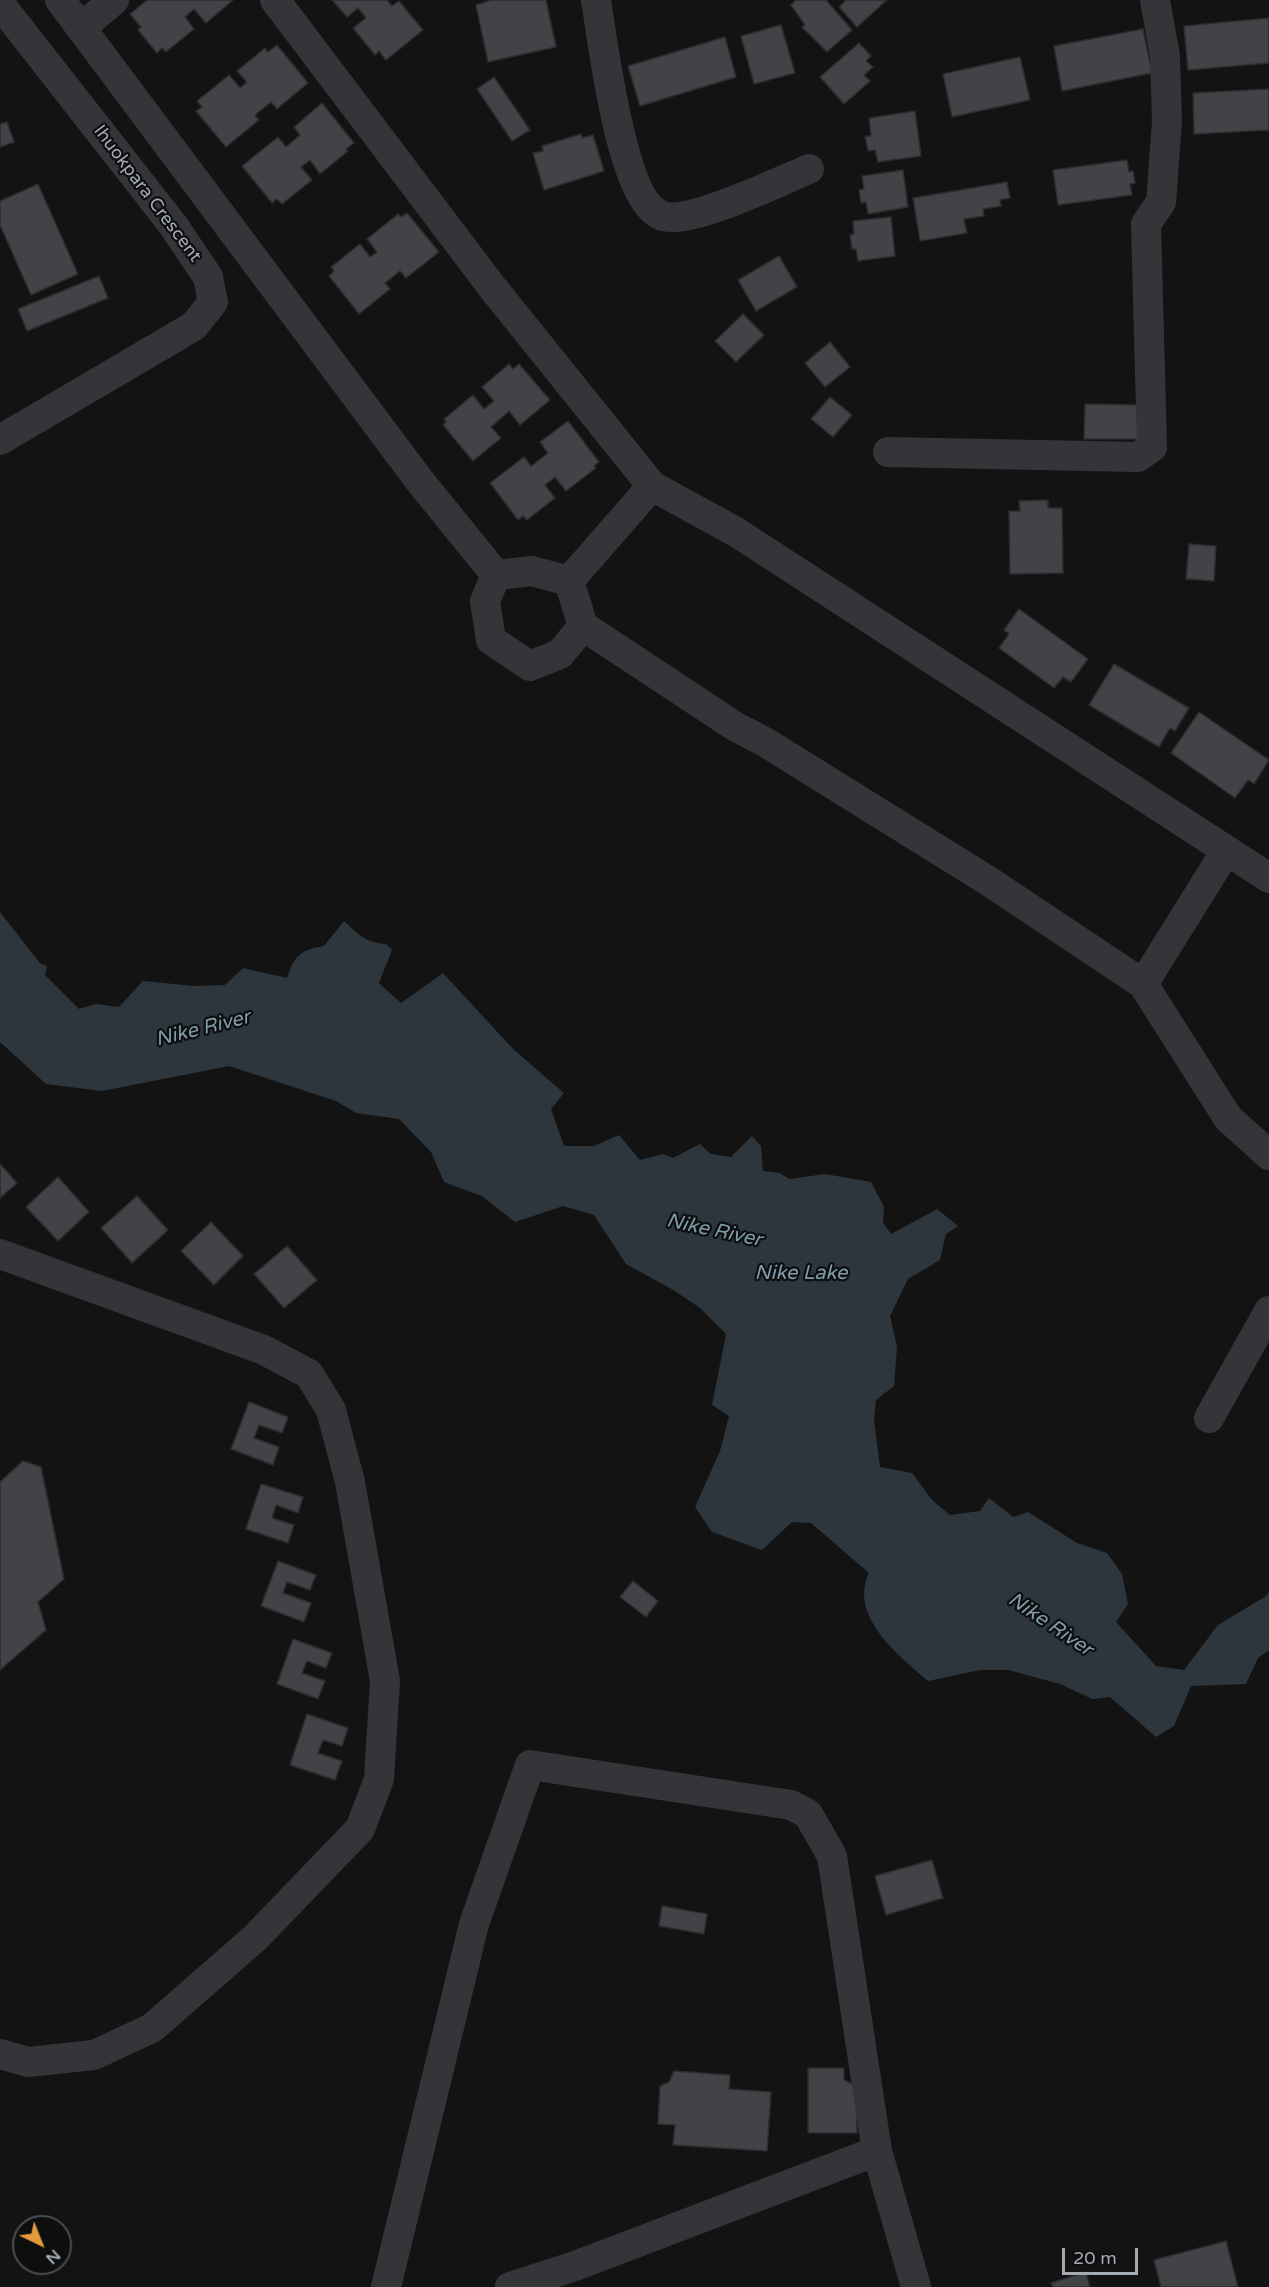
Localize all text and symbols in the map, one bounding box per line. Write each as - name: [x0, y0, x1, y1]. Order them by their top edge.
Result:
- street label: Ihuokpara Crescent: [88, 121, 206, 267]
- water label: Nike River: [153, 1006, 253, 1052]
- water label: Nike River: [664, 1209, 764, 1253]
- water label: Nike Lake: [755, 1262, 847, 1286]
- water label: Nike River: [1003, 1588, 1097, 1662]
- north arrow: [12, 2215, 72, 2275]
- scale bar: [1065, 2236, 1142, 2274]
- text: N: [41, 2245, 64, 2268]
- text: 20 m: [1073, 2247, 1117, 2269]

